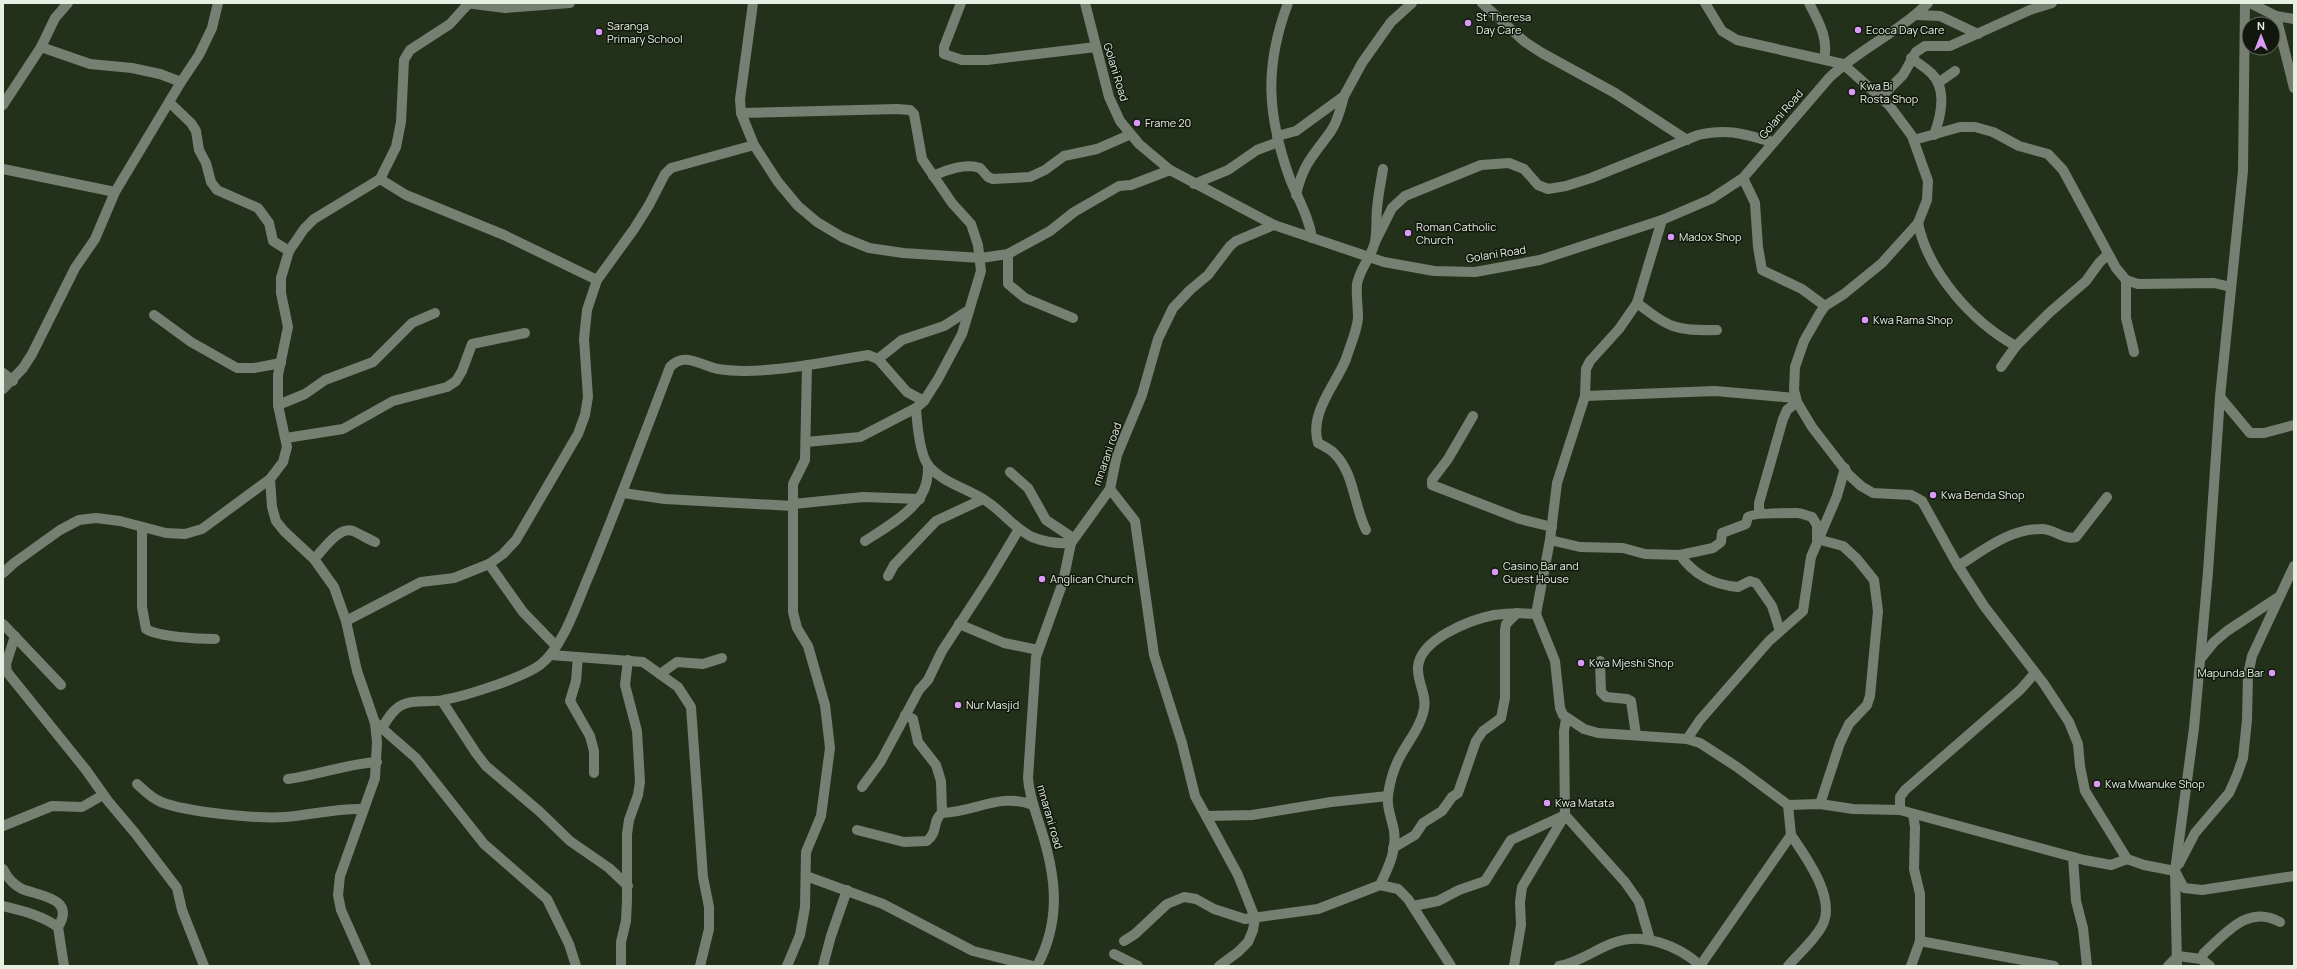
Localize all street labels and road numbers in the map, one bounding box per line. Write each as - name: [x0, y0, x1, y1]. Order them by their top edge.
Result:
- street label: Golani Road: [1100, 41, 1132, 103]
- street label: Golani Road: [1755, 86, 1806, 141]
- street label: Golani Road: [1465, 241, 1527, 266]
- street label: mnarani road: [1089, 420, 1124, 488]
- street label: mnarani road: [1034, 783, 1067, 851]

